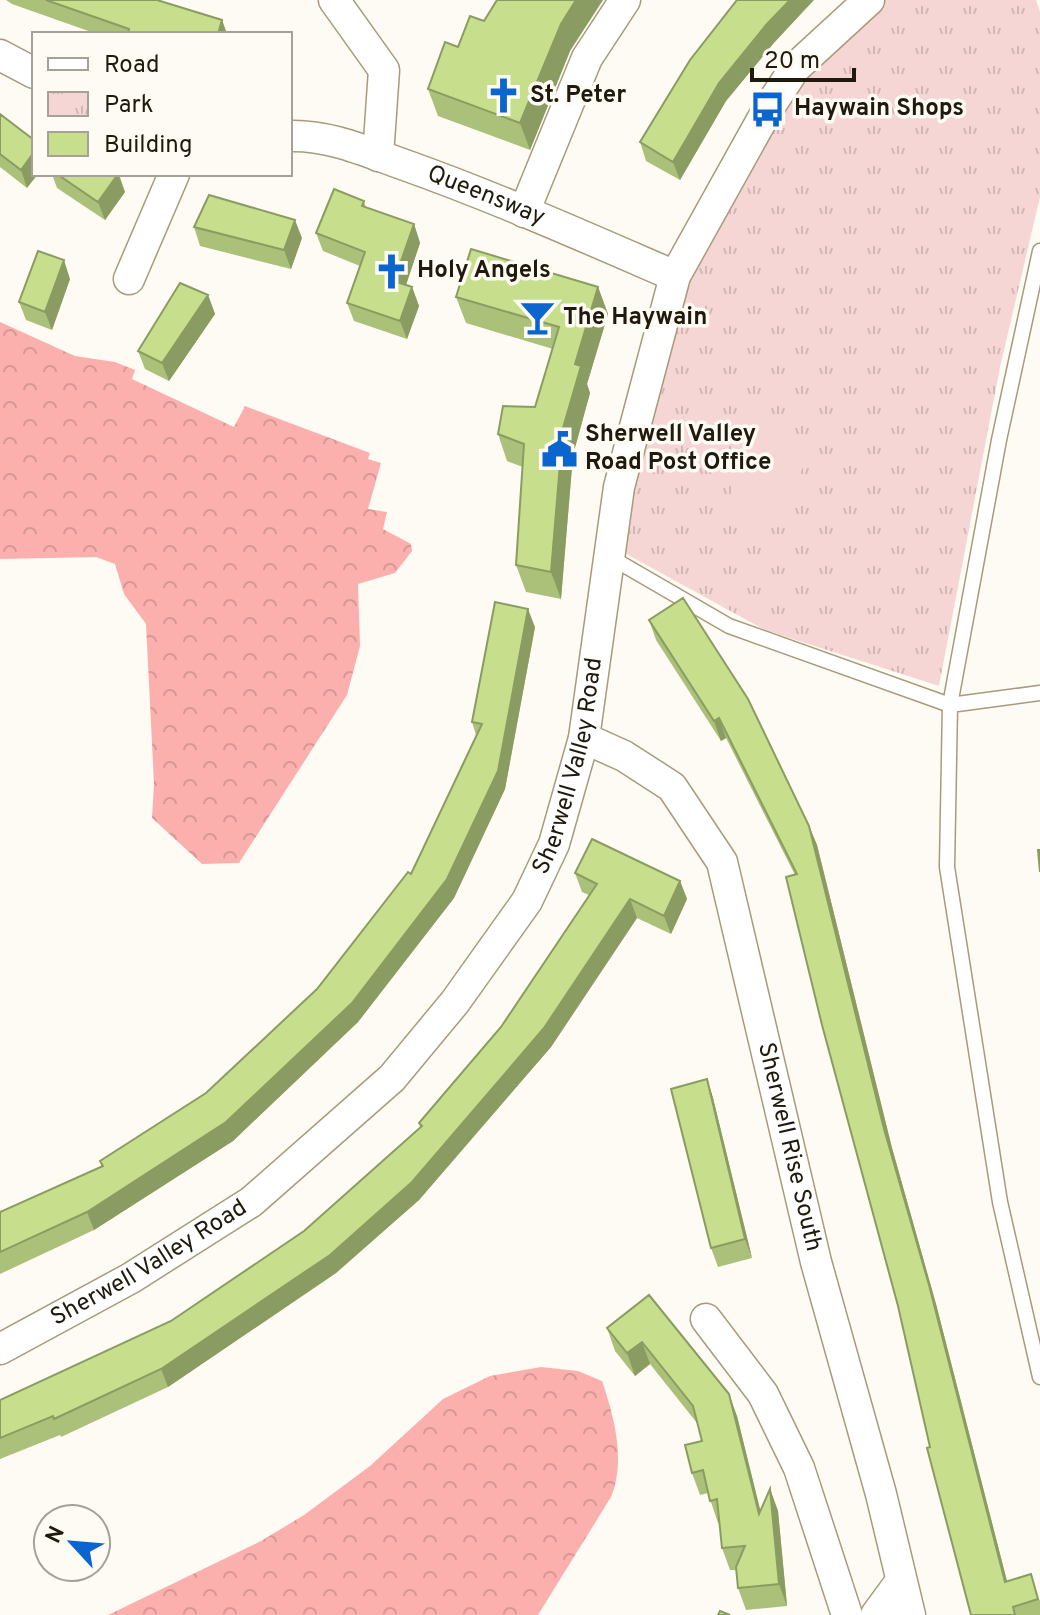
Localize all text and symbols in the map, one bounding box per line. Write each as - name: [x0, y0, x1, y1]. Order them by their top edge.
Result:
- legend: [32, 32, 292, 176]
- scale bar: [752, 32, 854, 82]
- text: 20 m: [764, 47, 820, 77]
- text: Road: [104, 51, 160, 81]
- church icon: St. Peter: [485, 77, 523, 115]
- place label: St. Peter: [530, 81, 626, 111]
- bus stop icon: Haywain Shops: [749, 90, 787, 128]
- text: Park: [104, 91, 154, 121]
- place label: Haywain Shops: [794, 94, 964, 124]
- text: Building: [104, 131, 193, 161]
- street label: Queensway: [423, 159, 549, 233]
- church icon: Holy Angels: [372, 252, 410, 290]
- place label: Holy Angels: [417, 256, 551, 286]
- bar icon: The Haywain: [518, 299, 556, 337]
- place label: The Haywain: [563, 303, 707, 333]
- place label: Sherwell Valley Road Post Office: [585, 420, 771, 478]
- public building icon: Sherwell Valley Road Post Office: [540, 430, 578, 468]
- street label: Sherwell Valley Road: [527, 656, 610, 880]
- street label: Sherwell Rise South: [750, 1040, 828, 1254]
- street label: Sherwell Valley Road: [46, 1193, 253, 1333]
- north arrow: [32, 1503, 112, 1583]
- text: N: [41, 1522, 72, 1548]

